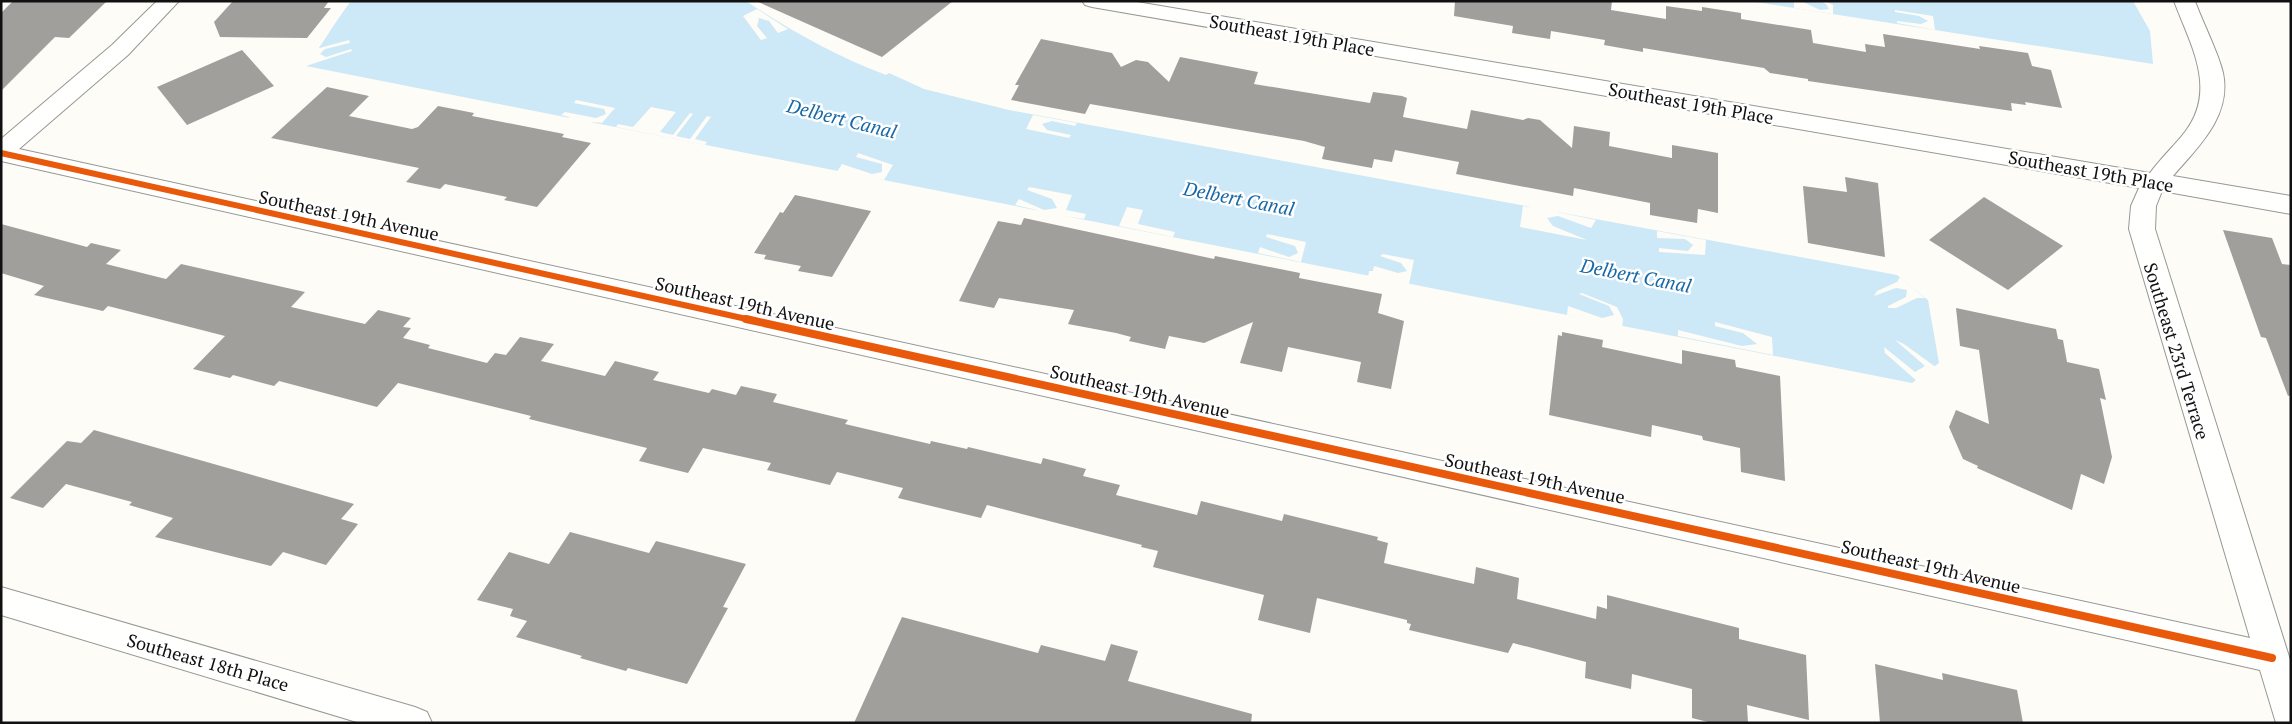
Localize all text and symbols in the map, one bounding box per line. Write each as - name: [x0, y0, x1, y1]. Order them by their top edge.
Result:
- street label: Southeast 19th Place: [1208, 9, 1376, 61]
- street label: Southeast 19th Place: [1607, 77, 1775, 129]
- water label: Delbert Canal: [784, 92, 900, 144]
- street label: Southeast 19th Place: [2007, 145, 2175, 197]
- water label: Delbert Canal: [1181, 175, 1297, 221]
- street label: Southeast 19th Avenue: [257, 184, 441, 246]
- water label: Delbert Canal: [1578, 252, 1694, 298]
- street label: Southeast 23rd Terrace: [2139, 260, 2215, 442]
- street label: Southeast 19th Avenue: [653, 271, 837, 335]
- street label: Southeast 19th Avenue: [1048, 359, 1232, 423]
- street label: Southeast 19th Avenue: [1443, 447, 1627, 509]
- street label: Southeast 19th Avenue: [1839, 534, 2023, 598]
- street label: Southeast 18th Place: [124, 627, 292, 697]

